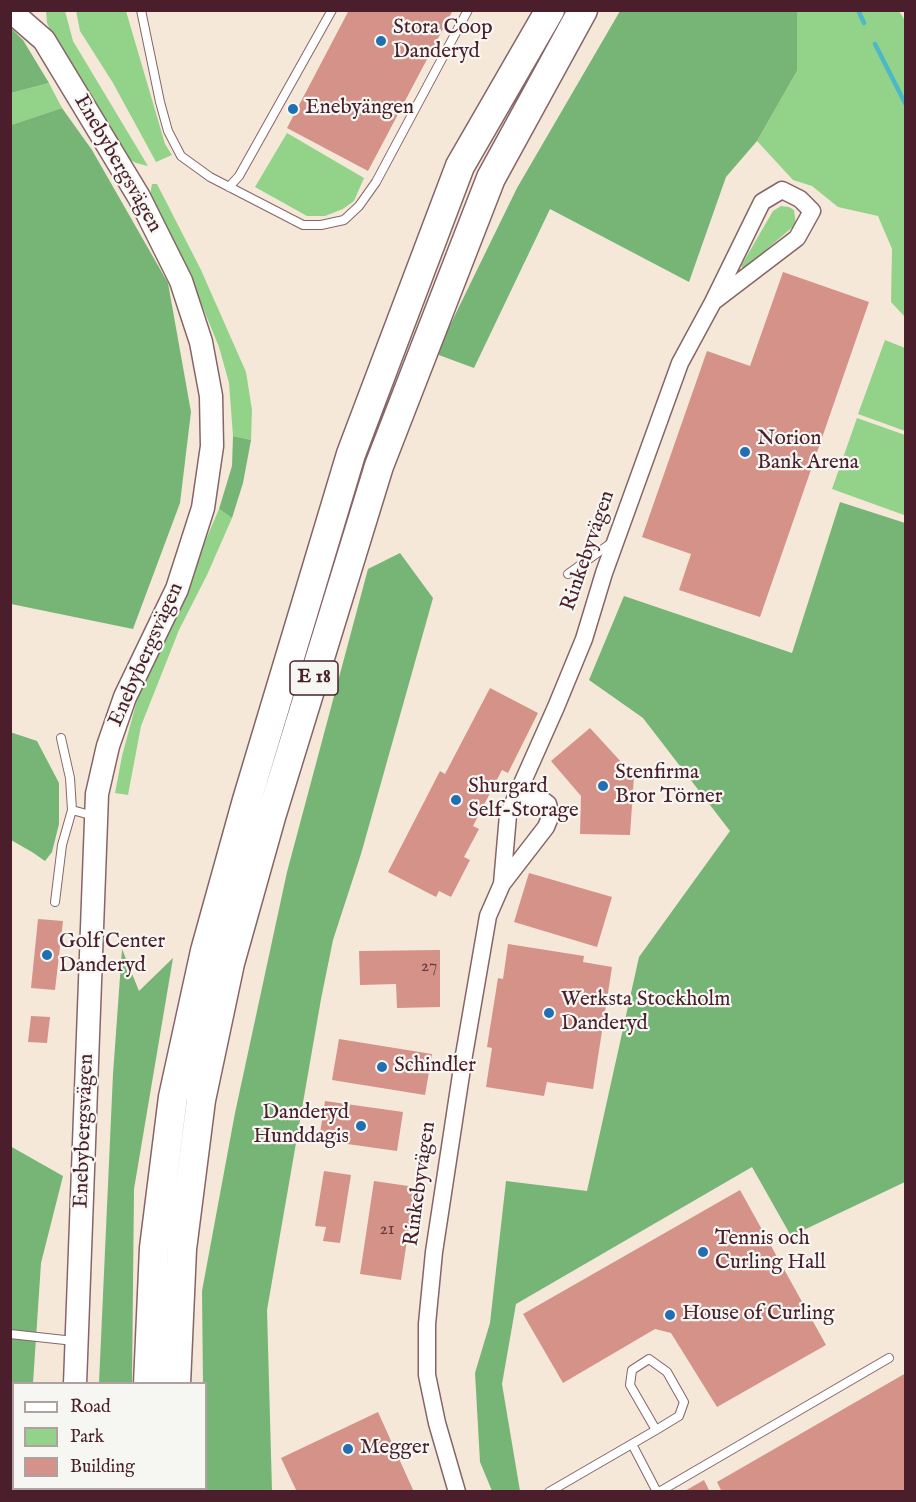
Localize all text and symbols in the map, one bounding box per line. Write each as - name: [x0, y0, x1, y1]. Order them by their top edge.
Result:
- place label: Stora Coop Danderyd: [393, 16, 493, 66]
- marker: Stora Coop Danderyd: [374, 34, 388, 48]
- street label: Enebybergsvägen: [67, 91, 167, 237]
- place label: Enebyängen: [305, 96, 414, 122]
- marker: Enebyängen: [286, 102, 300, 116]
- place label: Norion Bank Arena: [757, 427, 859, 477]
- marker: Norion Bank Arena: [738, 445, 752, 459]
- street label: Rinkebyvägen: [557, 488, 621, 614]
- street label: Enebybergsvägen: [104, 579, 190, 731]
- road number: E 18: [290, 661, 338, 695]
- place label: Stenfirma Bror Törner: [615, 761, 722, 811]
- place label: Shurgard Self-Storage: [468, 775, 579, 825]
- marker: Stenfirma Bror Törner: [596, 779, 610, 793]
- marker: Shurgard Self-Storage: [449, 793, 463, 807]
- place label: Golf Center Danderyd: [59, 930, 165, 980]
- marker: Golf Center Danderyd: [40, 948, 54, 962]
- house number: 27: [421, 956, 437, 978]
- place label: Werksta Stockholm Danderyd: [561, 988, 731, 1038]
- marker: Werksta Stockholm Danderyd: [542, 1006, 556, 1020]
- street label: Enebybergsvägen: [70, 1053, 100, 1209]
- place label: Schindler: [394, 1054, 476, 1080]
- marker: Schindler: [375, 1060, 389, 1074]
- place label: Danderyd Hunddagis: [253, 1101, 349, 1151]
- marker: Danderyd Hunddagis: [354, 1119, 368, 1133]
- street label: Rinkebyvägen: [400, 1120, 442, 1248]
- house number: 21: [379, 1219, 395, 1241]
- place label: Tennis och Curling Hall: [715, 1227, 826, 1277]
- marker: Tennis och Curling Hall: [696, 1245, 710, 1259]
- place label: House of Curling: [682, 1302, 834, 1328]
- marker: House of Curling: [663, 1308, 677, 1322]
- legend: [12, 1382, 207, 1490]
- text: Road: [70, 1396, 111, 1419]
- text: Park: [70, 1426, 104, 1449]
- place label: Megger: [360, 1436, 429, 1462]
- marker: Megger: [341, 1442, 355, 1456]
- text: Building: [70, 1456, 135, 1479]

